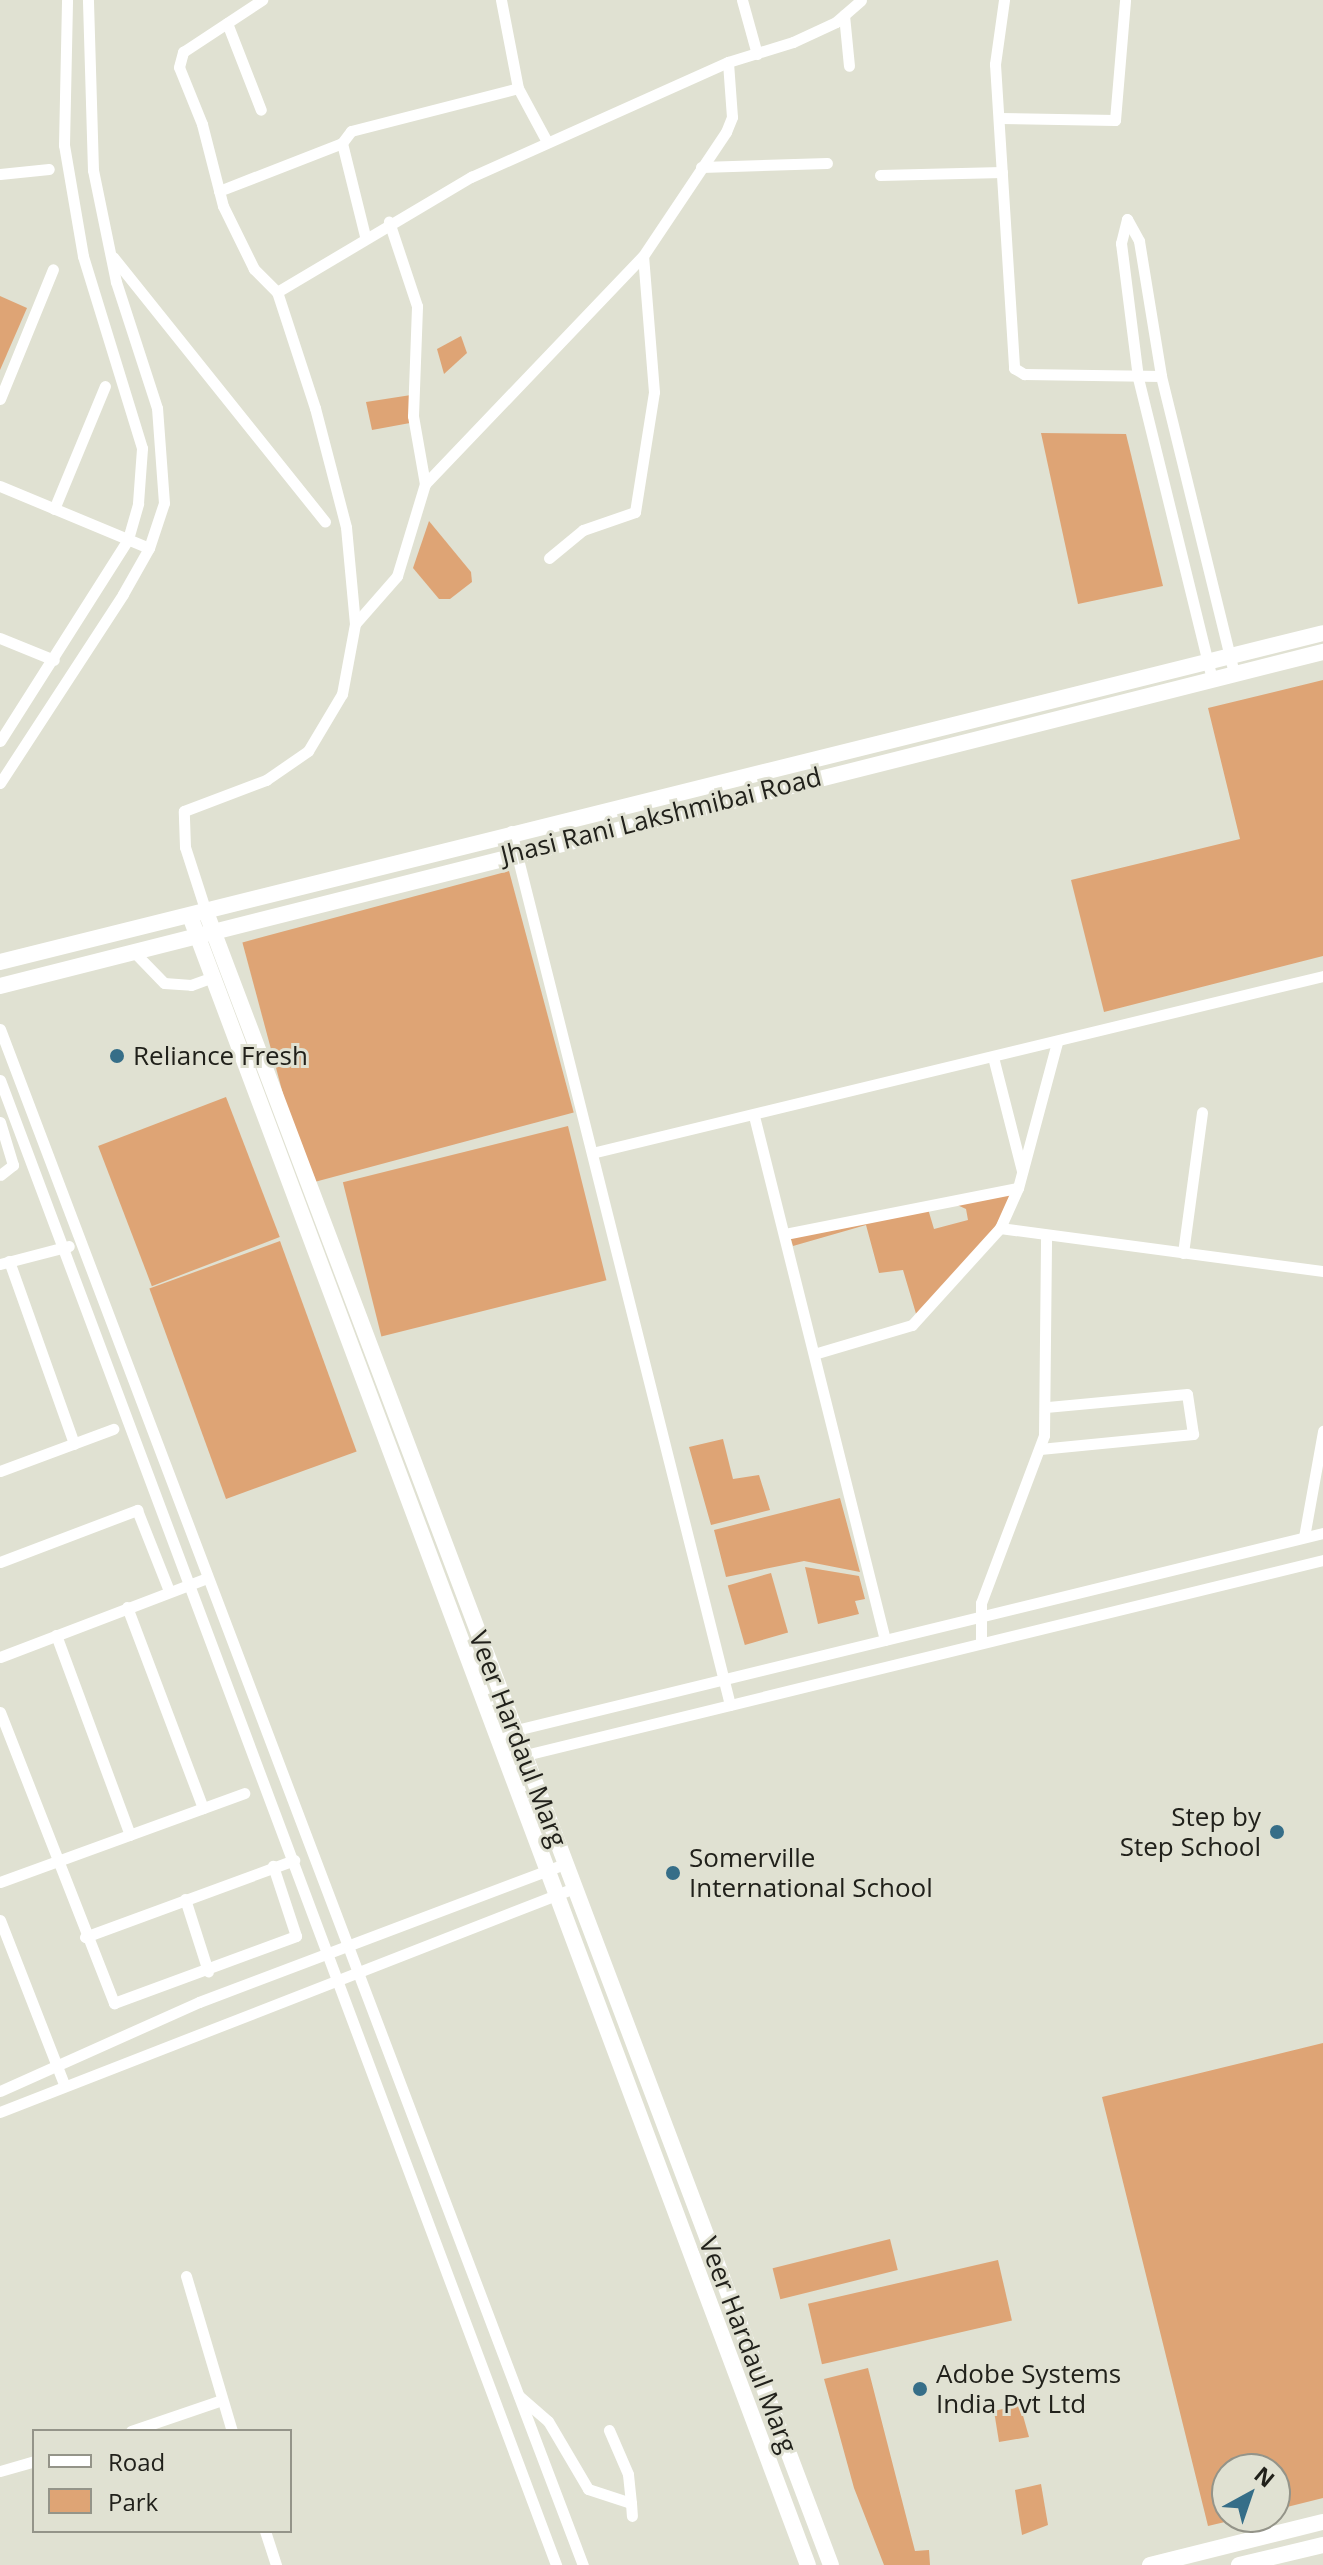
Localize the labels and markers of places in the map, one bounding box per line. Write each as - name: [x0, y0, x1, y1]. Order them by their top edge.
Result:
- place label: Reliance Fresh: [133, 1040, 308, 1072]
- marker: Reliance Fresh: [108, 1047, 126, 1065]
- place label: Step by Step School: [1120, 1801, 1261, 1862]
- marker: Step by Step School: [1268, 1823, 1286, 1841]
- place label: Somerville International School: [689, 1842, 933, 1904]
- marker: Somerville International School: [664, 1864, 682, 1882]
- place label: Adobe Systems India Pvt Ltd: [936, 2358, 1121, 2420]
- marker: Adobe Systems India Pvt Ltd: [911, 2380, 929, 2398]

